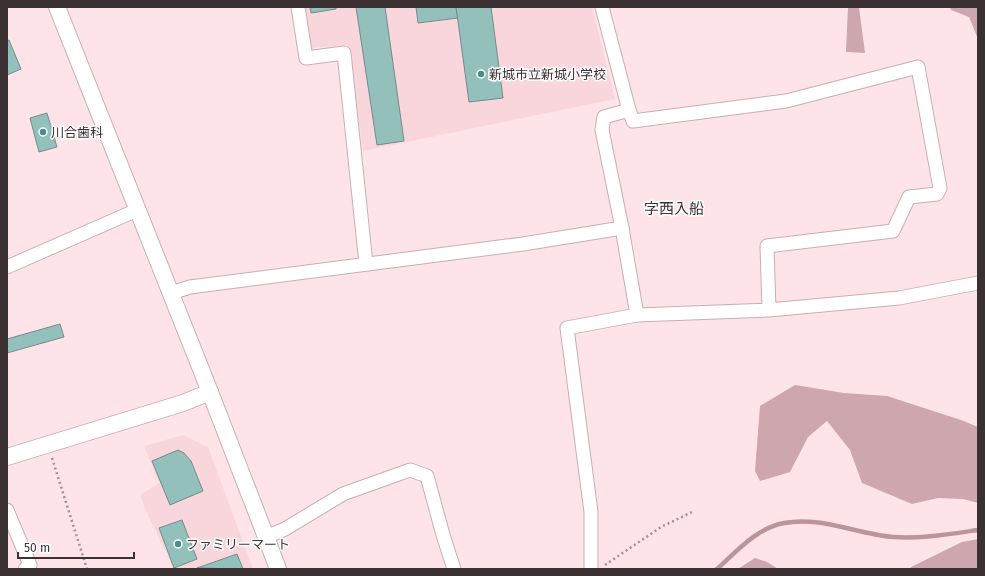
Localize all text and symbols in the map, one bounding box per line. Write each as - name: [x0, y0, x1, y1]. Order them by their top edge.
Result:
- place label: 新城市立新城小学校: [489, 67, 606, 82]
- marker: 新城市立新城小学校: [476, 69, 486, 79]
- place label: 川合歯科: [51, 125, 103, 140]
- marker: 川合歯科: [38, 127, 48, 137]
- district label: 字西入船: [644, 200, 704, 218]
- scale bar: [18, 534, 134, 560]
- place label: ファミリーマート: [186, 537, 290, 552]
- marker: ファミリーマート: [173, 539, 183, 549]
- text: 50 m: [24, 541, 50, 555]

